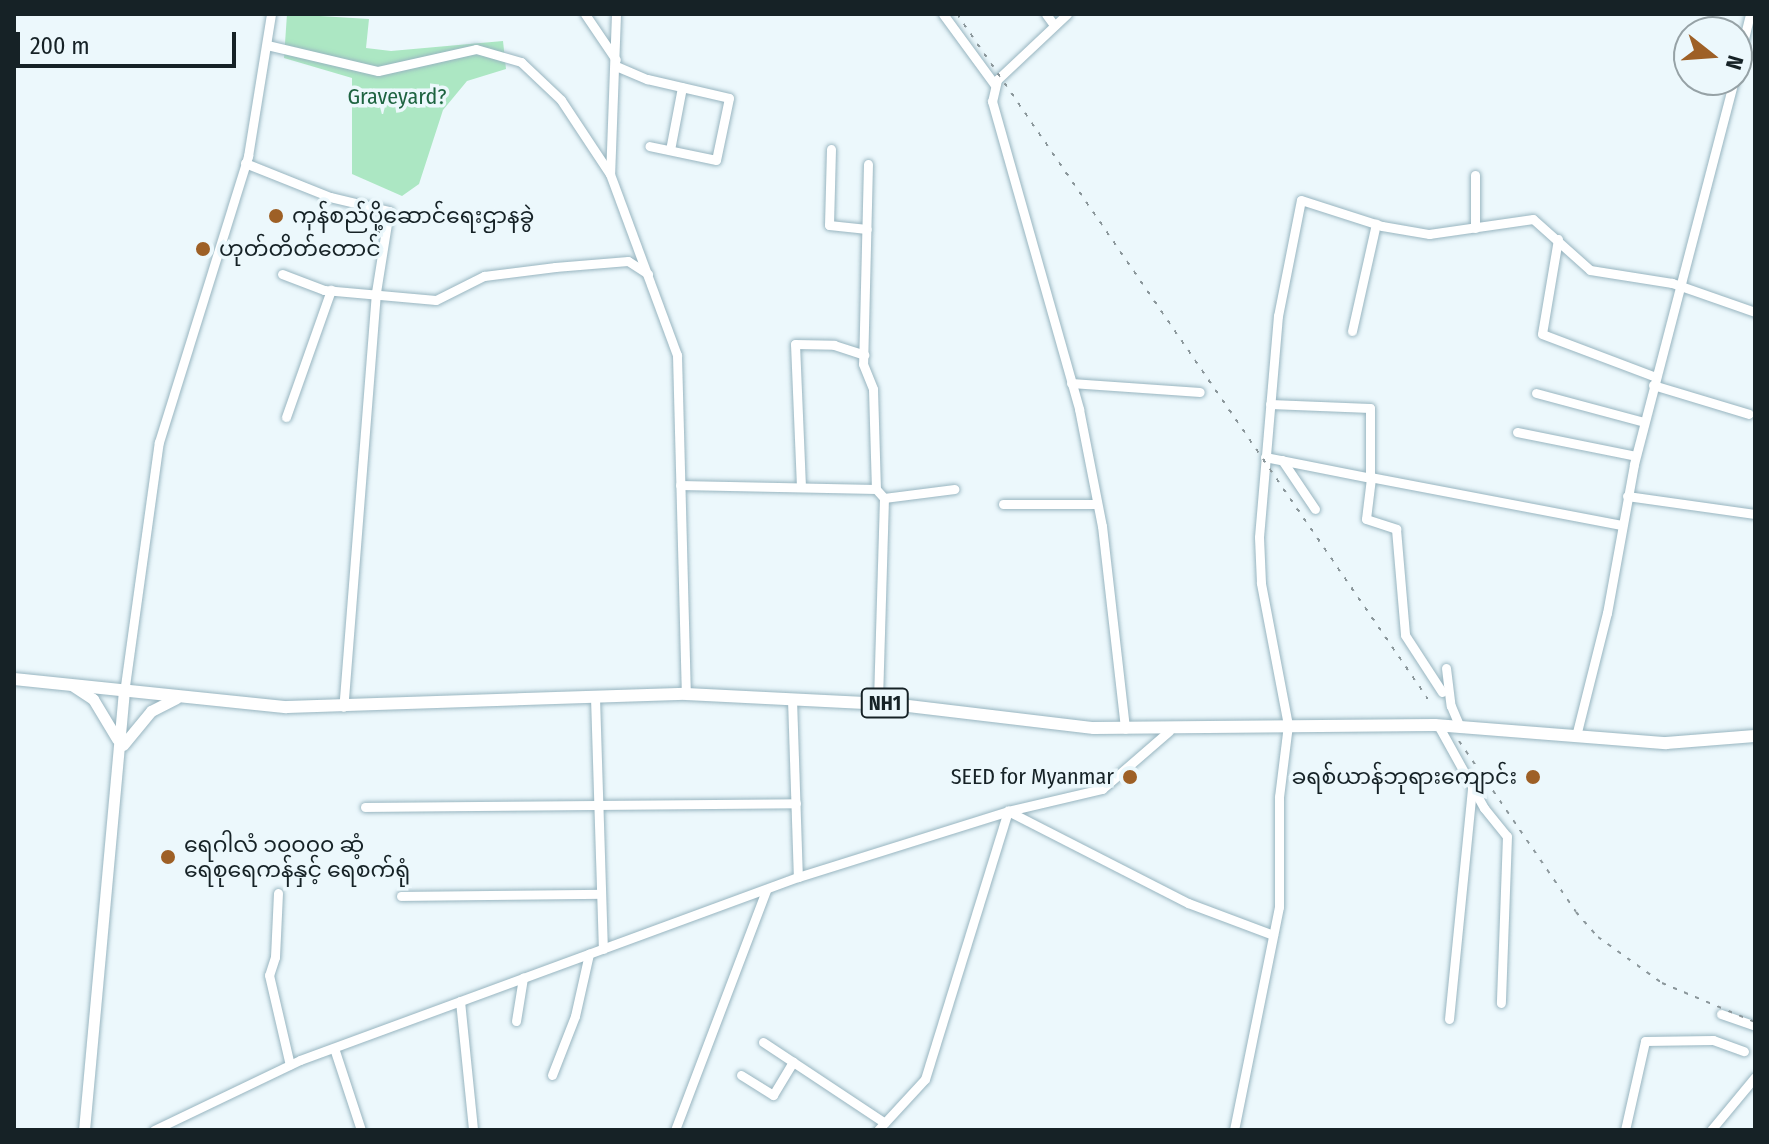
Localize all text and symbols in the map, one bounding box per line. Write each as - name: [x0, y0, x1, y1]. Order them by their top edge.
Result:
- scale bar: [20, 16, 240, 66]
- north arrow: [1673, 16, 1753, 96]
- text: 200 m: [30, 32, 90, 60]
- text: N: [1720, 52, 1749, 73]
- park label: Graveyard?: [348, 84, 446, 110]
- place label: ကုန်စည်ပို့ဆောင်ရေးဌာနခွဲ: [292, 203, 534, 229]
- marker: ကုန်စည်ပို့ဆောင်ရေးဌာနခွဲ: [267, 207, 285, 225]
- place label: ဟုတ်တိတ်တောင်: [219, 236, 381, 262]
- marker: ဟုတ်တိတ်တောင်: [194, 240, 212, 258]
- road number: NH1: [859, 687, 911, 719]
- place label: SEED for Myanmar: [951, 764, 1114, 790]
- place label: ခရစ်ယာန်ဘုရားကျောင်း: [1291, 764, 1517, 790]
- marker: SEED for Myanmar: [1121, 768, 1139, 786]
- marker: ခရစ်ယာန်ဘုရားကျောင်း: [1524, 768, 1542, 786]
- place label: ရေဂါလံ ၁၀၀၀၀ ဆံ့ ရေစုရေကန်နှင့် ရေစက်ရုံ: [184, 831, 410, 882]
- marker: ရေဂါလံ ၁၀၀၀၀ ဆံ့ ရေစုရေကန်နှင့် ရေစက်ရုံ: [159, 848, 177, 866]

